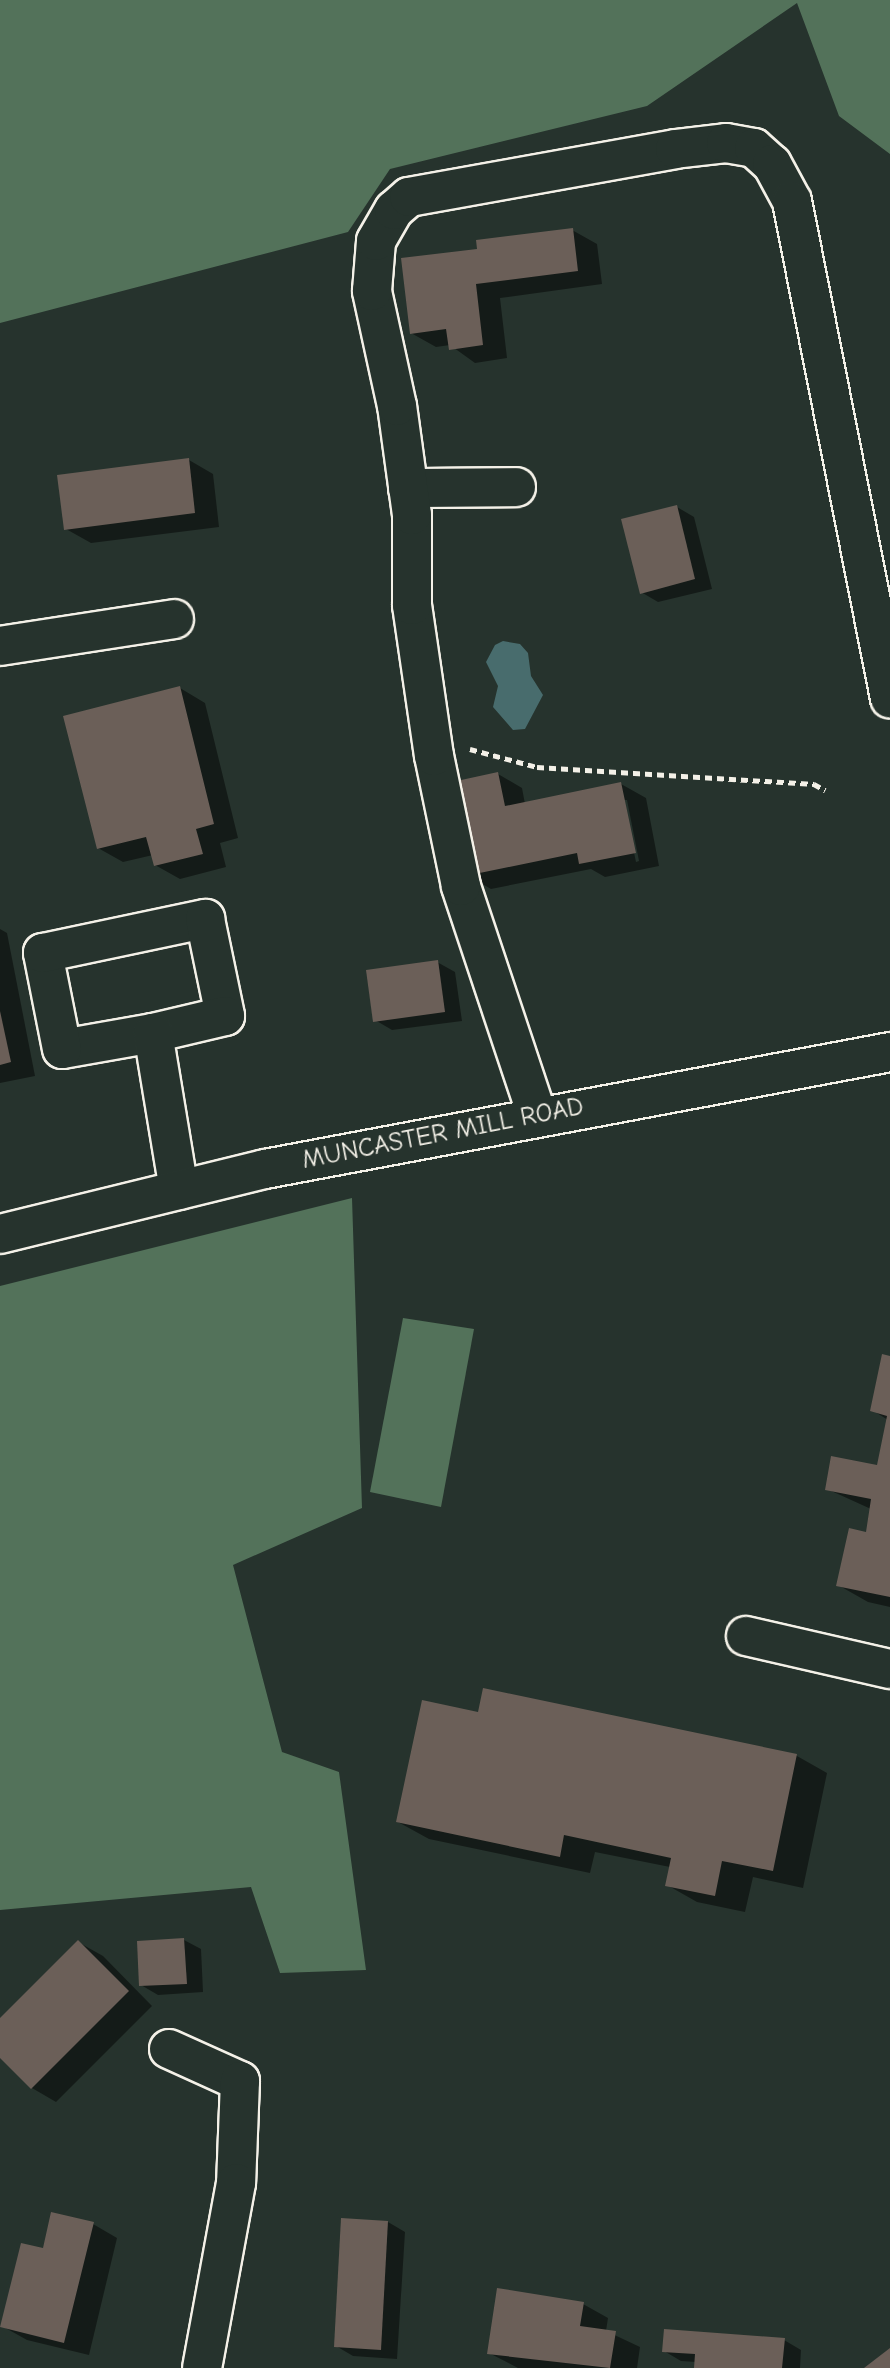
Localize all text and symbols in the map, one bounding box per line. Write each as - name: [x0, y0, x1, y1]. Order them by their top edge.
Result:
- street label: MUNCASTER MILL ROAD: [300, 1091, 586, 1177]

